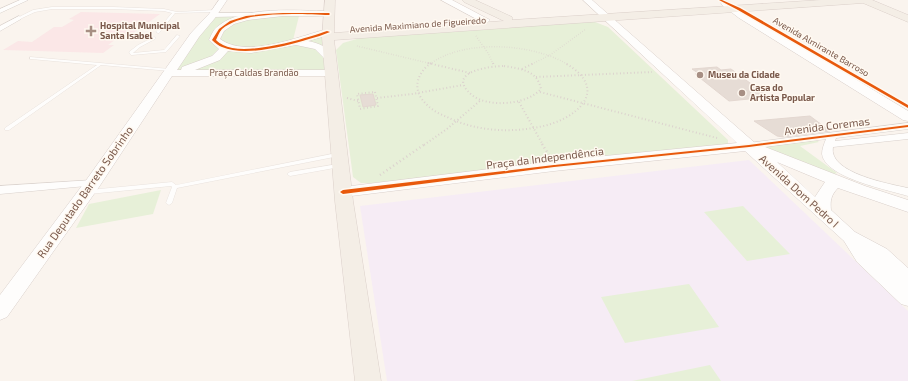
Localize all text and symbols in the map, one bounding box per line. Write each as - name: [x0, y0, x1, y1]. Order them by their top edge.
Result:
- street label: Avenida Maximiano de Figueiredo: [349, 14, 487, 35]
- street label: Avenida Almirante Barroso: [771, 15, 871, 79]
- place label: Hospital Municipal Santa Isabel: [100, 20, 180, 41]
- marker: Hospital Municipal Santa Isabel: [85, 25, 97, 37]
- street label: Praça Caldas Brandão: [209, 67, 299, 79]
- place label: Museu da Cidade: [708, 69, 780, 80]
- marker: Museu da Cidade: [695, 70, 705, 80]
- place label: Casa do Artista Popular: [750, 82, 815, 103]
- marker: Casa do Artista Popular: [737, 88, 747, 98]
- street label: Avenida Coremas: [783, 114, 871, 137]
- street label: Rua Deputado Barreto Sobrinho: [34, 123, 135, 260]
- street label: Praça da Independência: [485, 144, 605, 172]
- street label: Avenida Dom Pedro I: [757, 152, 842, 230]

